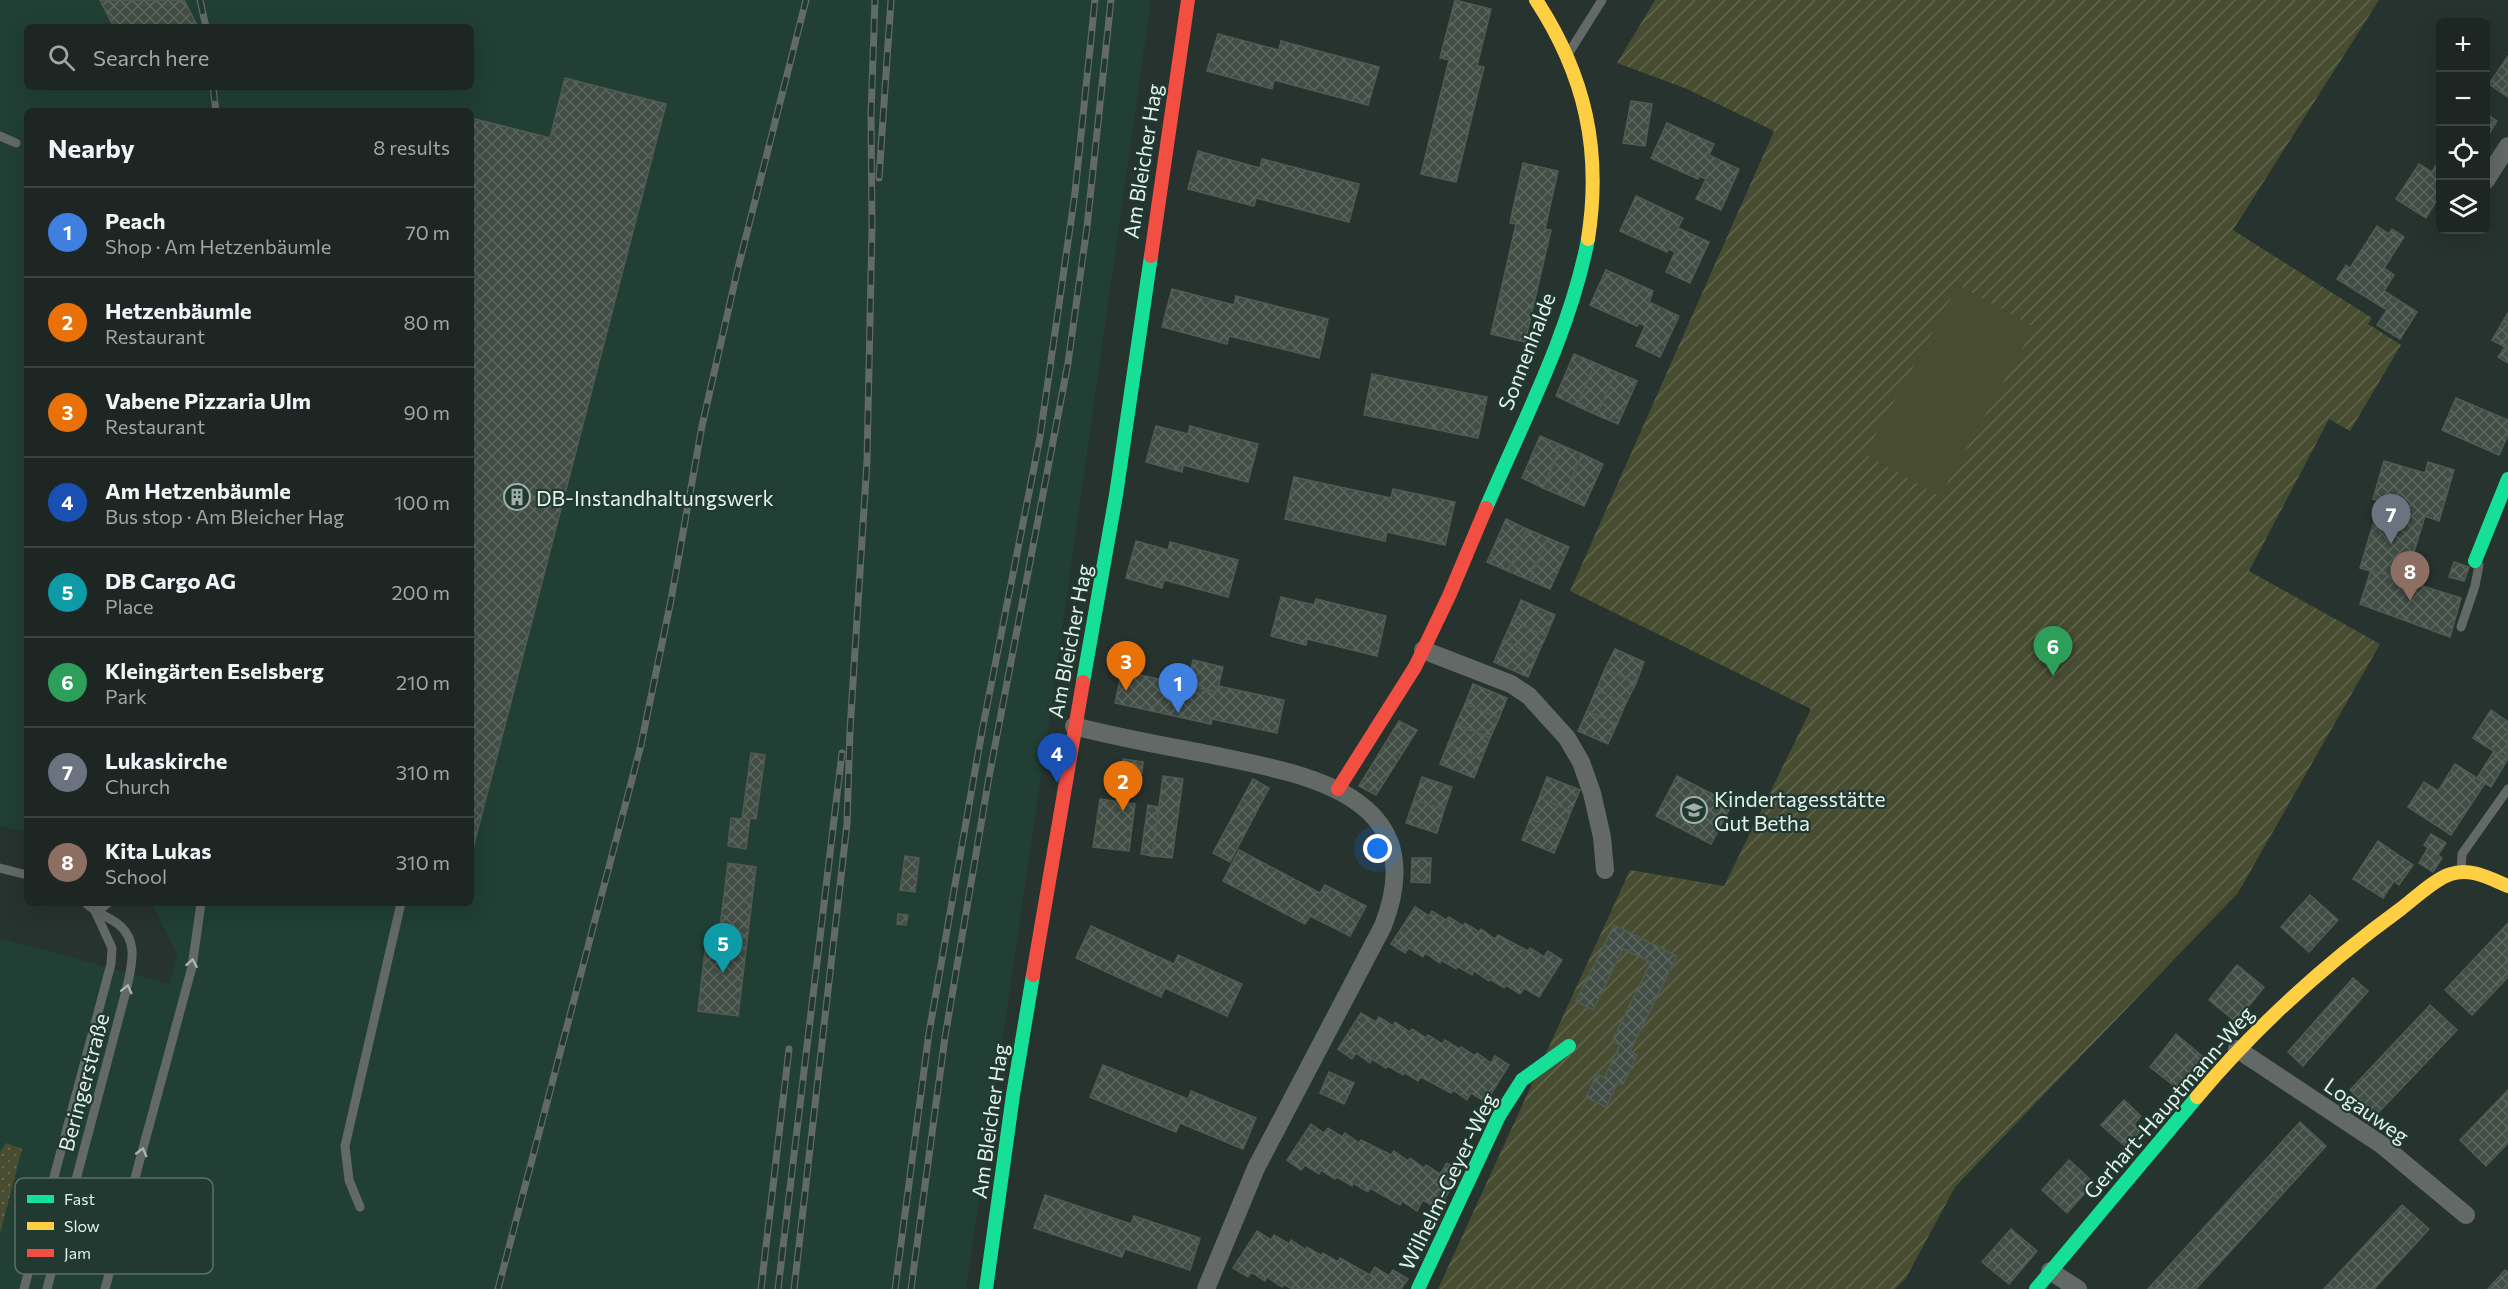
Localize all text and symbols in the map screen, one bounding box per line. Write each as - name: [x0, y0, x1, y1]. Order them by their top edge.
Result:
- map controls: [2436, 18, 2490, 234]
- button: +: [2436, 18, 2490, 72]
- search box: [24, 24, 474, 90]
- icon: search: [45, 41, 78, 74]
- text: Search here: [93, 44, 209, 71]
- button: −: [2436, 72, 2490, 126]
- street label: Am Bleicher Hag: [1117, 82, 1167, 240]
- button: locate: [2436, 126, 2490, 180]
- text: Nearby: [48, 132, 135, 163]
- text: 8 results: [373, 135, 450, 159]
- button: layers: [2436, 180, 2490, 234]
- text: Peach: [105, 207, 166, 234]
- text: 1: [63, 220, 72, 244]
- text: 70 m: [405, 220, 450, 244]
- text: Shop · Am Hetzenbäumle: [105, 234, 331, 258]
- street label: Sonnenhalde: [1492, 289, 1560, 413]
- text: Hetzenbäumle: [105, 297, 252, 324]
- text: 2: [62, 310, 73, 334]
- text: 80 m: [404, 310, 450, 334]
- text: Restaurant: [105, 324, 205, 348]
- text: Vabene Pizzaria Ulm: [105, 387, 311, 414]
- text: 3: [62, 400, 73, 424]
- text: 90 m: [404, 400, 450, 424]
- text: Restaurant: [105, 414, 205, 438]
- text: Am Hetzenbäumle: [105, 477, 291, 504]
- building icon: DB-Instandhaltungswerk: [502, 482, 532, 512]
- place label: DB-Instandhaltungswerk: [536, 485, 774, 510]
- text: 4: [61, 490, 74, 514]
- text: 100 m: [394, 490, 450, 514]
- pin: 7: [2372, 494, 2410, 544]
- text: Bus stop · Am Bleicher Hag: [105, 504, 344, 528]
- pin: 8: [2390, 552, 2430, 601]
- street label: Am Bleicher Hag: [1042, 562, 1096, 720]
- text: DB Cargo AG: [105, 567, 236, 594]
- text: 5: [62, 580, 73, 604]
- text: 200 m: [392, 580, 450, 604]
- text: Place: [105, 594, 154, 618]
- pin: 6: [2034, 626, 2072, 676]
- pin: 3: [1106, 642, 1146, 691]
- text: Kleingärten Eselsberg: [105, 657, 324, 684]
- pin: 1: [1158, 664, 1198, 713]
- text: 6: [61, 670, 74, 694]
- text: 210 m: [396, 670, 450, 694]
- text: Park: [105, 684, 147, 708]
- pin: 4: [1038, 734, 1076, 783]
- text: Lukaskirche: [105, 747, 227, 774]
- text: 7: [62, 760, 73, 784]
- text: 310 m: [396, 760, 450, 784]
- pin: 2: [1104, 762, 1142, 811]
- text: Church: [105, 774, 170, 798]
- place label: Kindertagesstätte Gut Betha: [1714, 786, 1886, 835]
- school or university icon: Kindertagesstätte Gut Betha: [1679, 795, 1709, 825]
- your location: [1363, 834, 1392, 863]
- text: Kita Lukas: [105, 837, 211, 864]
- text: 8: [61, 850, 74, 874]
- text: 310 m: [396, 850, 450, 874]
- text: School: [105, 864, 167, 888]
- pin: 5: [704, 924, 742, 973]
- one-way arrow: [185, 958, 198, 968]
- one-way arrow: [119, 984, 132, 994]
- street label: Gerhart-Hauptmann-Weg: [2078, 1001, 2258, 1203]
- street label: Beringerstraße: [53, 1010, 113, 1154]
- street label: Am Bleicher Hag: [966, 1042, 1012, 1200]
- street label: Logauweg: [2320, 1072, 2414, 1148]
- street label: Wilhelm-Geyer-Weg: [1393, 1088, 1501, 1274]
- one-way arrow: [135, 1147, 147, 1157]
- legend: [15, 1178, 213, 1274]
- text: Fast: [64, 1189, 95, 1208]
- text: Slow: [64, 1216, 100, 1235]
- text: Jam: [64, 1243, 91, 1262]

